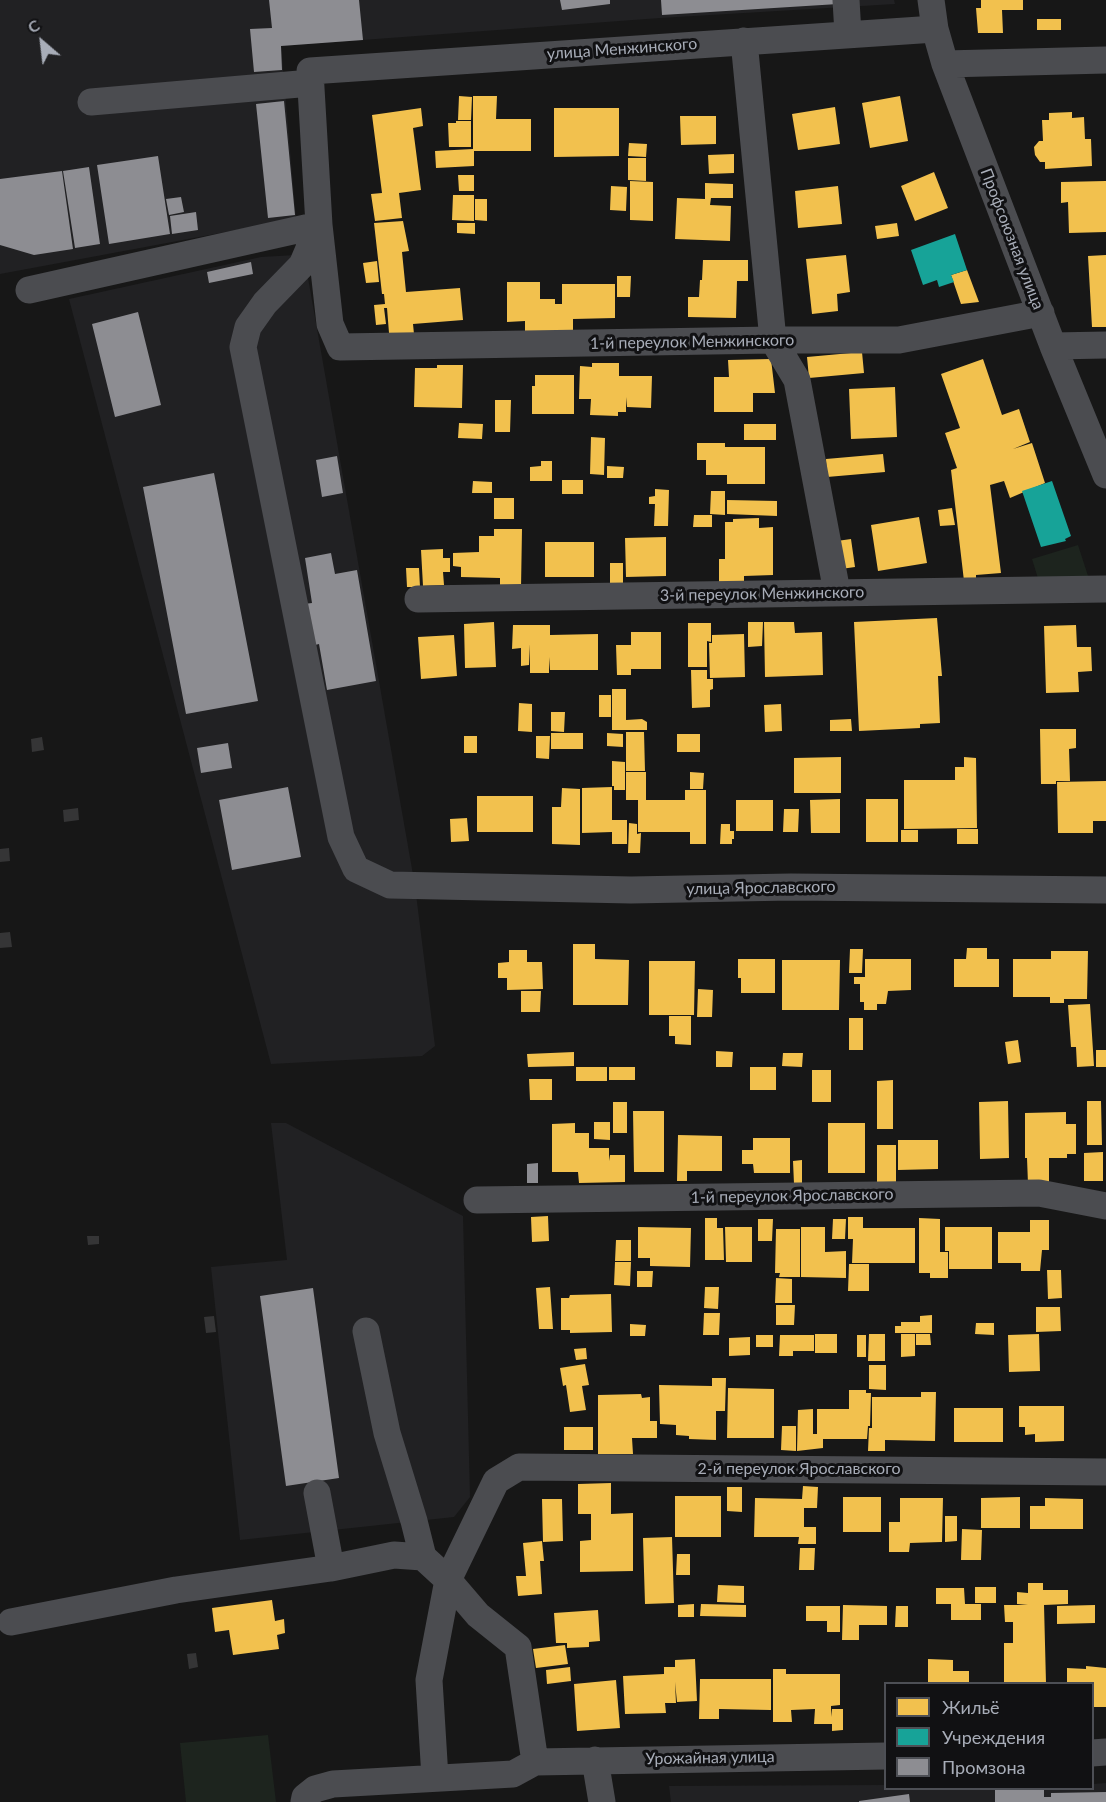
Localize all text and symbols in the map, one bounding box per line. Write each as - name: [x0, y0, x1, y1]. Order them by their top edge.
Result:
- north arrow: [12, 12, 72, 72]
- text: С: [24, 15, 42, 37]
- street label: улица Менжинского: [546, 34, 698, 64]
- street label: Профсоюзная улица: [976, 166, 1048, 312]
- street label: 1-й переулок Менжинского: [590, 331, 794, 353]
- street label: 3-й переулок Менжинского: [660, 583, 864, 605]
- street label: улица Ярославского: [686, 877, 836, 899]
- street label: 1-й переулок Ярославского: [690, 1185, 894, 1207]
- street label: 2-й переулок Ярославского: [698, 1459, 900, 1479]
- legend: [884, 1682, 1094, 1790]
- text: Жильё: [942, 1696, 1000, 1718]
- text: Учреждения: [942, 1726, 1045, 1748]
- street label: Урожайная улица: [645, 1747, 775, 1769]
- text: Промзона: [942, 1756, 1025, 1778]

